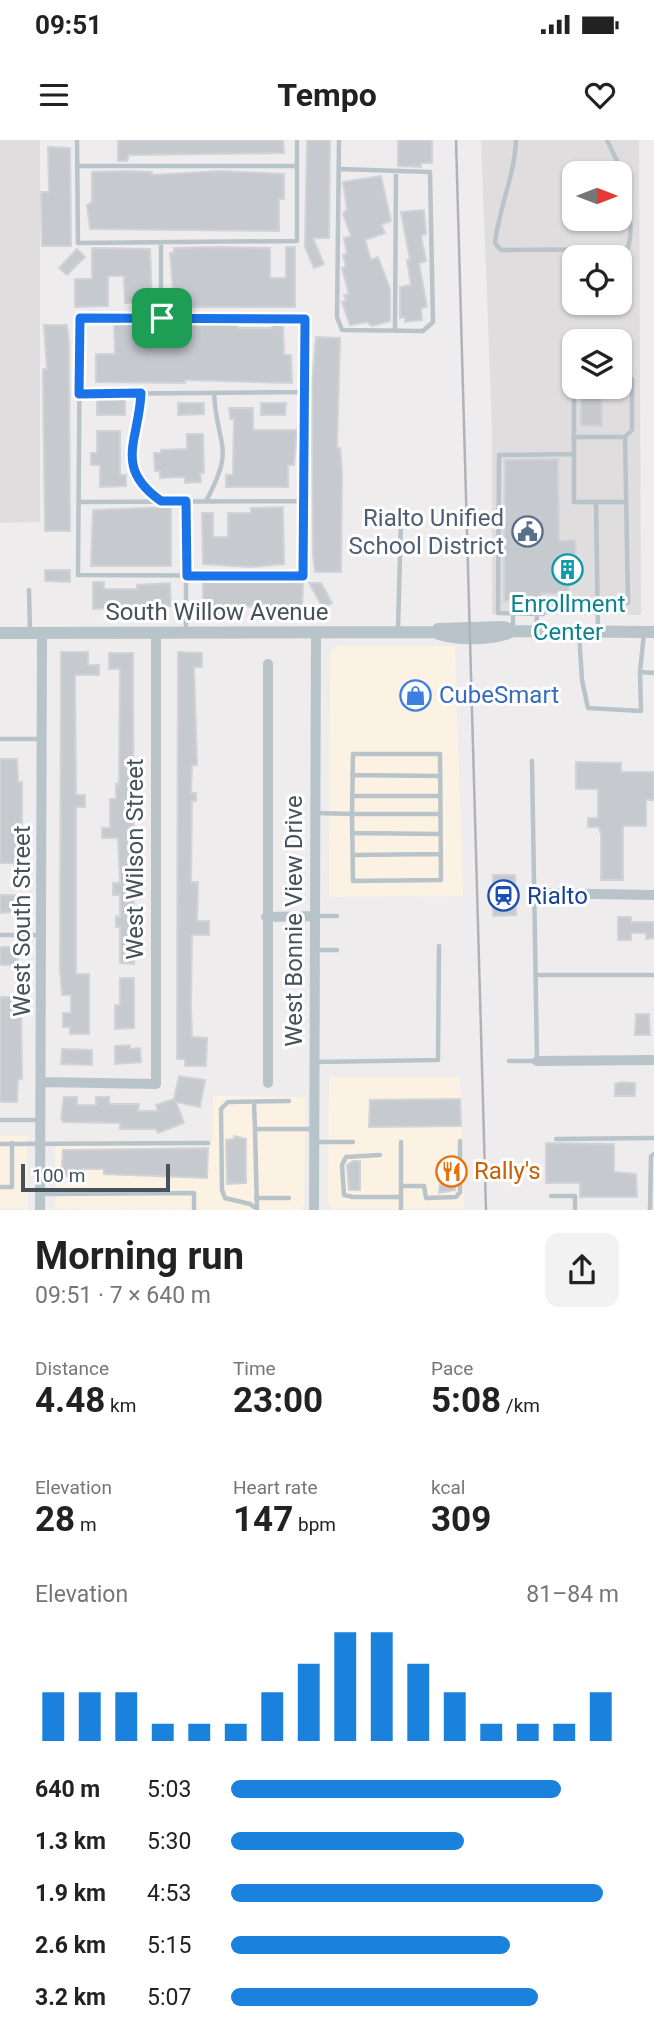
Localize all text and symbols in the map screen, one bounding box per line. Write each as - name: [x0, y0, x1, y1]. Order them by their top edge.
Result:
- text: 09:51: [35, 10, 102, 40]
- icon: menu: [35, 76, 73, 114]
- text: Tempo: [277, 76, 377, 114]
- icon: heart: [581, 76, 619, 114]
- north arrow: [562, 161, 632, 231]
- map controls: [562, 161, 632, 399]
- button: locate: [562, 245, 632, 315]
- pin: [132, 288, 192, 348]
- icon: arrive: [143, 299, 181, 337]
- button: layers: [562, 329, 632, 399]
- place label: Rialto Unified School District: [349, 504, 504, 560]
- public building icon: Rialto Unified School District: [510, 515, 544, 549]
- building icon: Enrollment Center: [551, 553, 585, 587]
- place label: Enrollment Center: [510, 590, 626, 646]
- street label: South Willow Avenue: [105, 598, 329, 626]
- shop icon: CubeSmart: [399, 678, 433, 712]
- place label: CubeSmart: [439, 681, 559, 709]
- street label: West Wilson Street: [121, 758, 149, 960]
- street label: West Bonnie View Drive: [280, 795, 308, 1047]
- street label: West South Street: [8, 825, 36, 1017]
- station icon: Rialto: [487, 879, 521, 913]
- place label: Rialto: [527, 882, 588, 910]
- restaurant icon: Rally's: [434, 1154, 468, 1188]
- place label: Rally's: [474, 1157, 541, 1185]
- scale bar: [21, 1160, 170, 1192]
- text: 100 m: [32, 1164, 85, 1187]
- button: share: [545, 1233, 619, 1307]
- text: Morning run: [35, 1234, 244, 1278]
- text: 09:51 · 7 × 640 m: [35, 1282, 211, 1309]
- text: Distance: [35, 1357, 109, 1380]
- text: Time: [233, 1357, 276, 1380]
- text: Pace: [431, 1357, 473, 1380]
- text: 4.48: [35, 1380, 105, 1421]
- text: 23:00: [233, 1380, 323, 1421]
- text: 5:08: [431, 1380, 501, 1421]
- text: km: [105, 1394, 136, 1417]
- text: /km: [501, 1394, 540, 1417]
- text: Elevation: [35, 1476, 112, 1499]
- text: Heart rate: [233, 1476, 318, 1499]
- text: kcal: [431, 1476, 465, 1499]
- text: 28: [35, 1499, 75, 1540]
- text: 147: [233, 1499, 293, 1540]
- text: 309: [431, 1499, 491, 1540]
- text: m: [75, 1513, 97, 1536]
- text: bpm: [293, 1513, 336, 1536]
- text: Elevation: [35, 1581, 128, 1608]
- text: 81–84 m: [526, 1581, 619, 1608]
- text: 640 m: [35, 1776, 100, 1803]
- text: 5:03: [147, 1776, 191, 1803]
- text: 1.3 km: [35, 1828, 106, 1855]
- text: 5:30: [147, 1828, 191, 1855]
- text: 1.9 km: [35, 1880, 106, 1907]
- text: 4:53: [147, 1880, 191, 1907]
- text: 2.6 km: [35, 1932, 106, 1959]
- text: 5:15: [147, 1932, 191, 1959]
- text: 3.2 km: [35, 1984, 106, 2011]
- text: 5:07: [147, 1984, 191, 2011]

